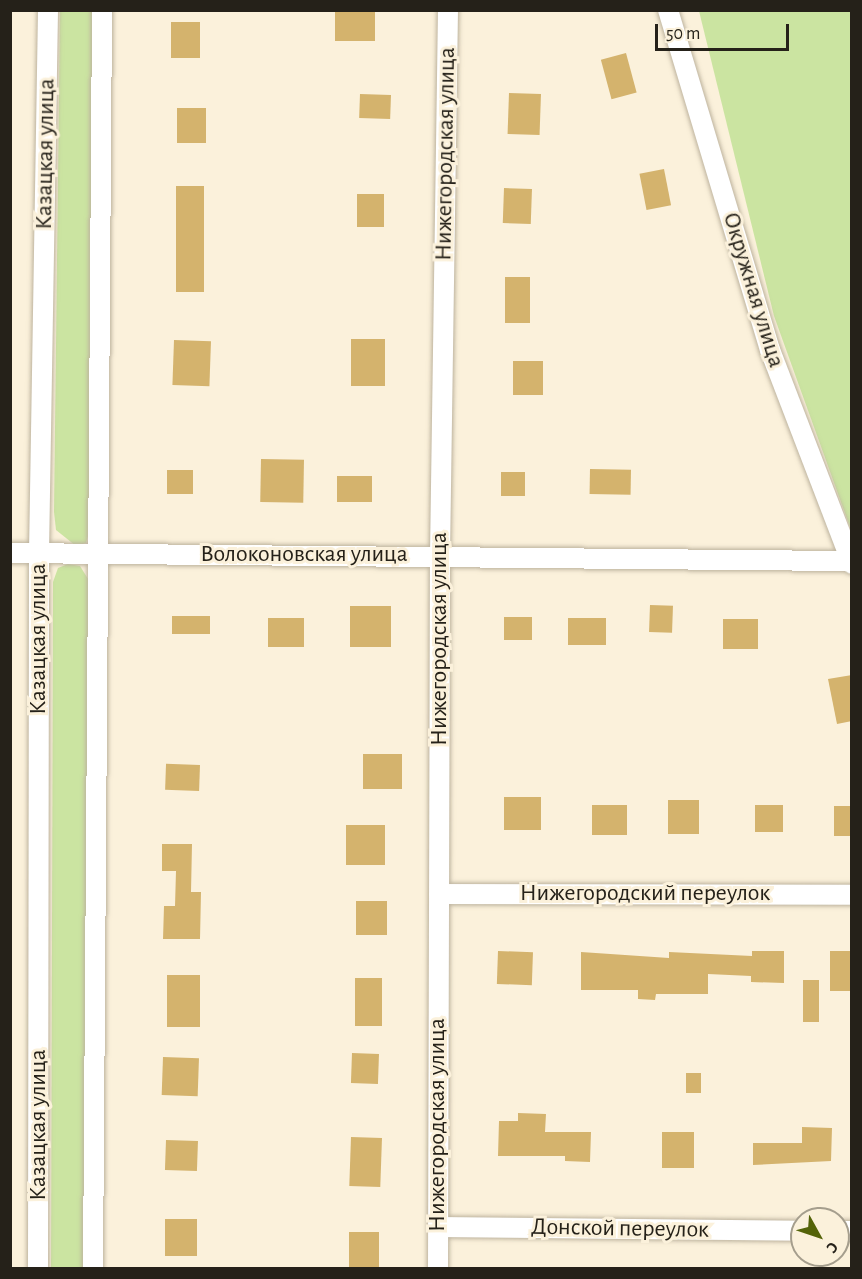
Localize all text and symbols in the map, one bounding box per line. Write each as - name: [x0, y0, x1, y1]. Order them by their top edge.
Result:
- scale bar: [658, 12, 792, 50]
- text: 50 m: [666, 25, 700, 43]
- street label: Нижегородская улица: [430, 47, 462, 261]
- street label: Казацкая улица: [30, 78, 62, 230]
- street label: Окружная улица: [716, 209, 790, 371]
- street label: Нижегородская улица: [426, 532, 454, 746]
- street label: Волоконовская улица: [200, 541, 408, 569]
- street label: Казацкая улица: [25, 563, 53, 715]
- street label: Нижегородский переулок: [520, 880, 770, 908]
- street label: Нижегородская улица: [424, 1018, 452, 1232]
- street label: Казацкая улица: [25, 1049, 53, 1201]
- north arrow: [790, 1207, 850, 1267]
- street label: Донской переулок: [531, 1213, 709, 1245]
- text: С: [823, 1239, 841, 1256]

